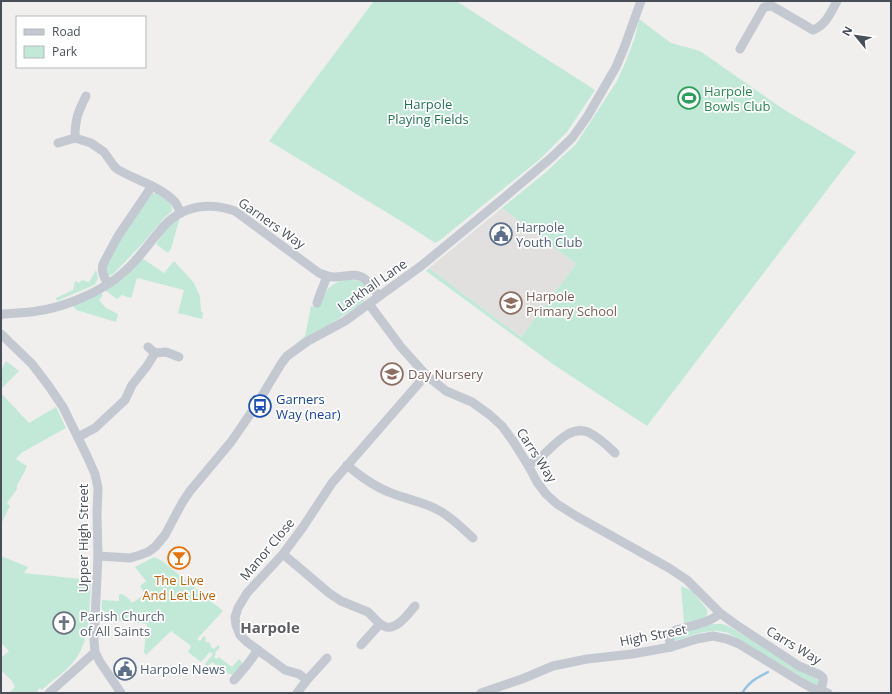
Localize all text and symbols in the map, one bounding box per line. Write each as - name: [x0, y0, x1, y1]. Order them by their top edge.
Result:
- legend: [16, 16, 146, 68]
- north arrow: [836, 16, 876, 56]
- text: Road: [52, 23, 81, 40]
- text: N: [838, 23, 856, 38]
- text: Park: [52, 43, 78, 60]
- place label: Harpole Bowls Club: [704, 82, 771, 115]
- sports icon: Harpole Bowls Club: [676, 85, 702, 111]
- park label: Harpole Playing Fields: [387, 95, 469, 128]
- street label: Garners Way: [235, 193, 309, 253]
- place label: Harpole Youth Club: [516, 218, 582, 251]
- public building icon: Harpole Youth Club: [488, 221, 514, 247]
- street label: Larkhall Lane: [334, 255, 410, 315]
- place label: Harpole Primary School: [526, 287, 617, 320]
- school or university icon: Harpole Primary School: [498, 290, 524, 316]
- school or university icon: Day Nursery: [379, 361, 405, 387]
- place label: Day Nursery: [408, 365, 483, 383]
- place label: Garners Way (near): [276, 390, 341, 423]
- bus stop icon: Garners Way (near): [247, 393, 273, 419]
- street label: Carrs Way: [513, 424, 562, 486]
- street label: Upper High Street: [74, 483, 92, 592]
- street label: Manor Close: [236, 514, 298, 584]
- bar icon: The Live And Let Live: [166, 545, 192, 571]
- place label: The Live And Let Live: [142, 571, 216, 604]
- place label: Parish Church of All Saints: [80, 607, 165, 640]
- church icon: Parish Church of All Saints: [51, 610, 77, 636]
- district label: Harpole: [240, 617, 300, 637]
- street label: High Street: [618, 620, 688, 650]
- street label: Carrs Way: [763, 621, 825, 669]
- public building icon: Harpole News: [112, 656, 138, 682]
- place label: Harpole News: [140, 660, 225, 678]

